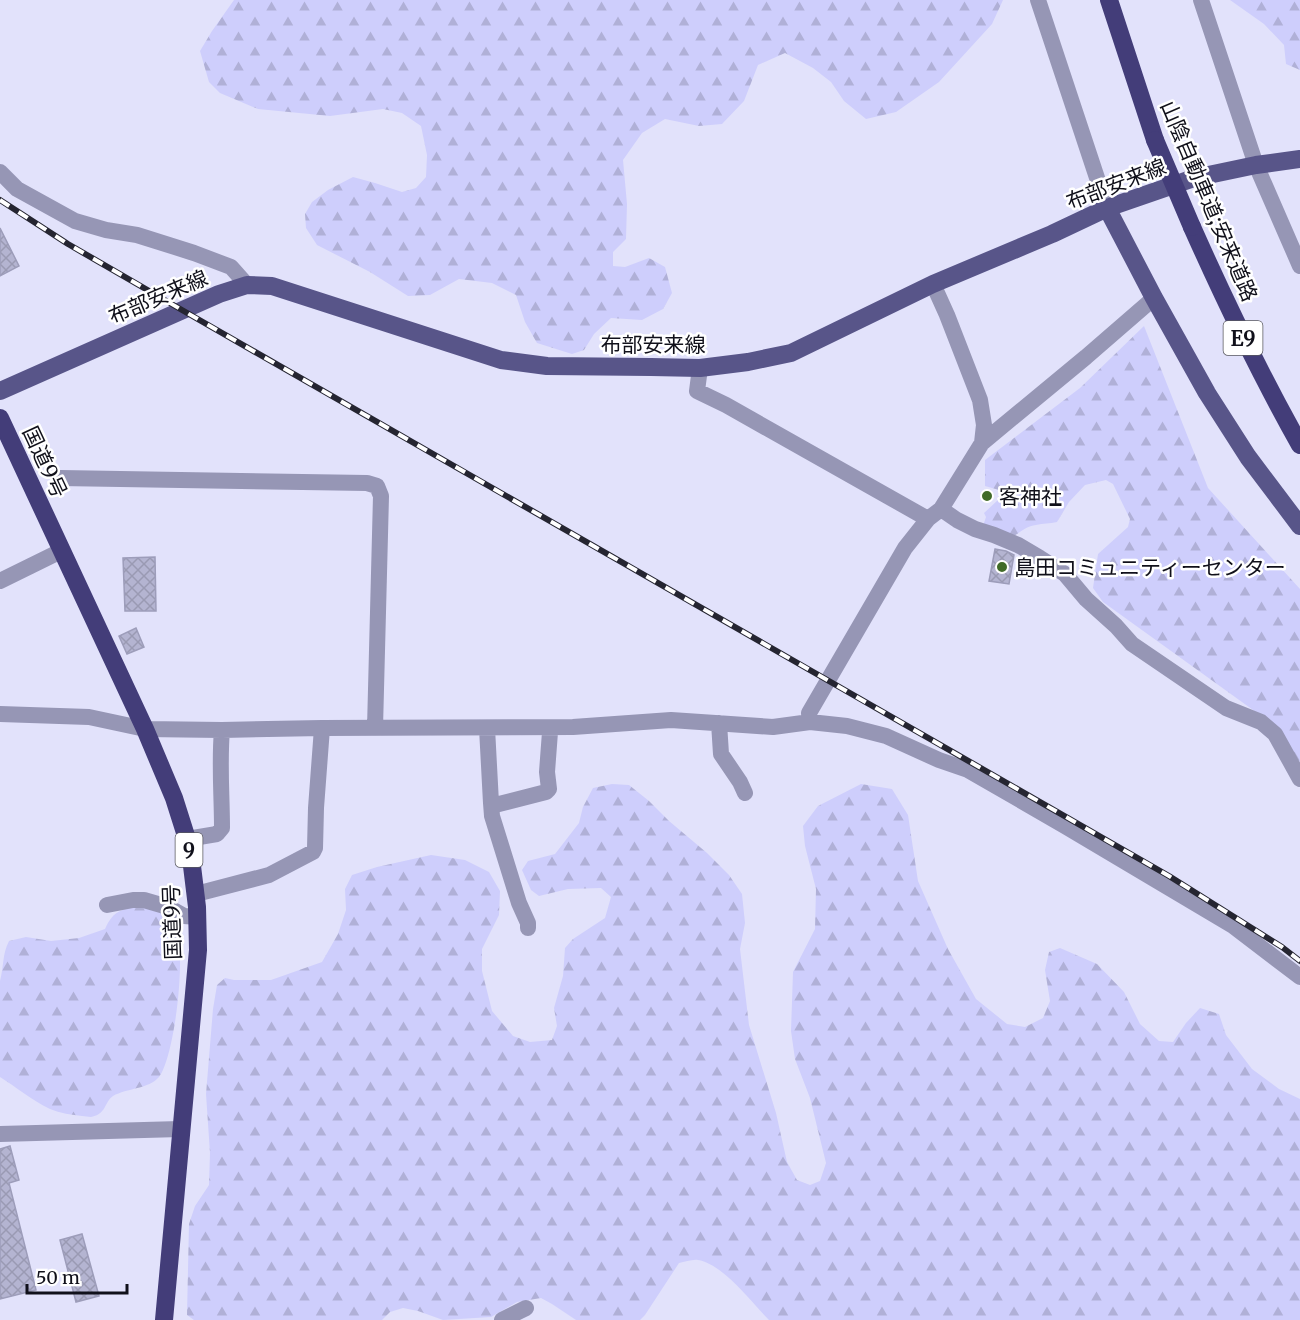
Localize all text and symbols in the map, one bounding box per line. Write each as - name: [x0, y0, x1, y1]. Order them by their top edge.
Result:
- street label: 山陰自動車道;安来道路: [1154, 97, 1264, 305]
- street label: 布部安来線: [1062, 153, 1170, 215]
- street label: 布部安来線: [104, 264, 212, 330]
- road number: E9: [1224, 321, 1262, 355]
- street label: 布部安来線: [601, 331, 706, 358]
- street label: 国道9号: [17, 422, 73, 502]
- place label: 客神社: [999, 483, 1062, 510]
- marker: 客神社: [980, 489, 994, 503]
- place label: 島田コミュニティーセンター: [1014, 554, 1286, 581]
- marker: 島田コミュニティーセンター: [995, 560, 1009, 574]
- road number: 9: [176, 833, 202, 867]
- street label: 国道9号: [157, 884, 187, 960]
- scale bar: [27, 1257, 128, 1295]
- text: 50 m: [36, 1266, 80, 1289]

